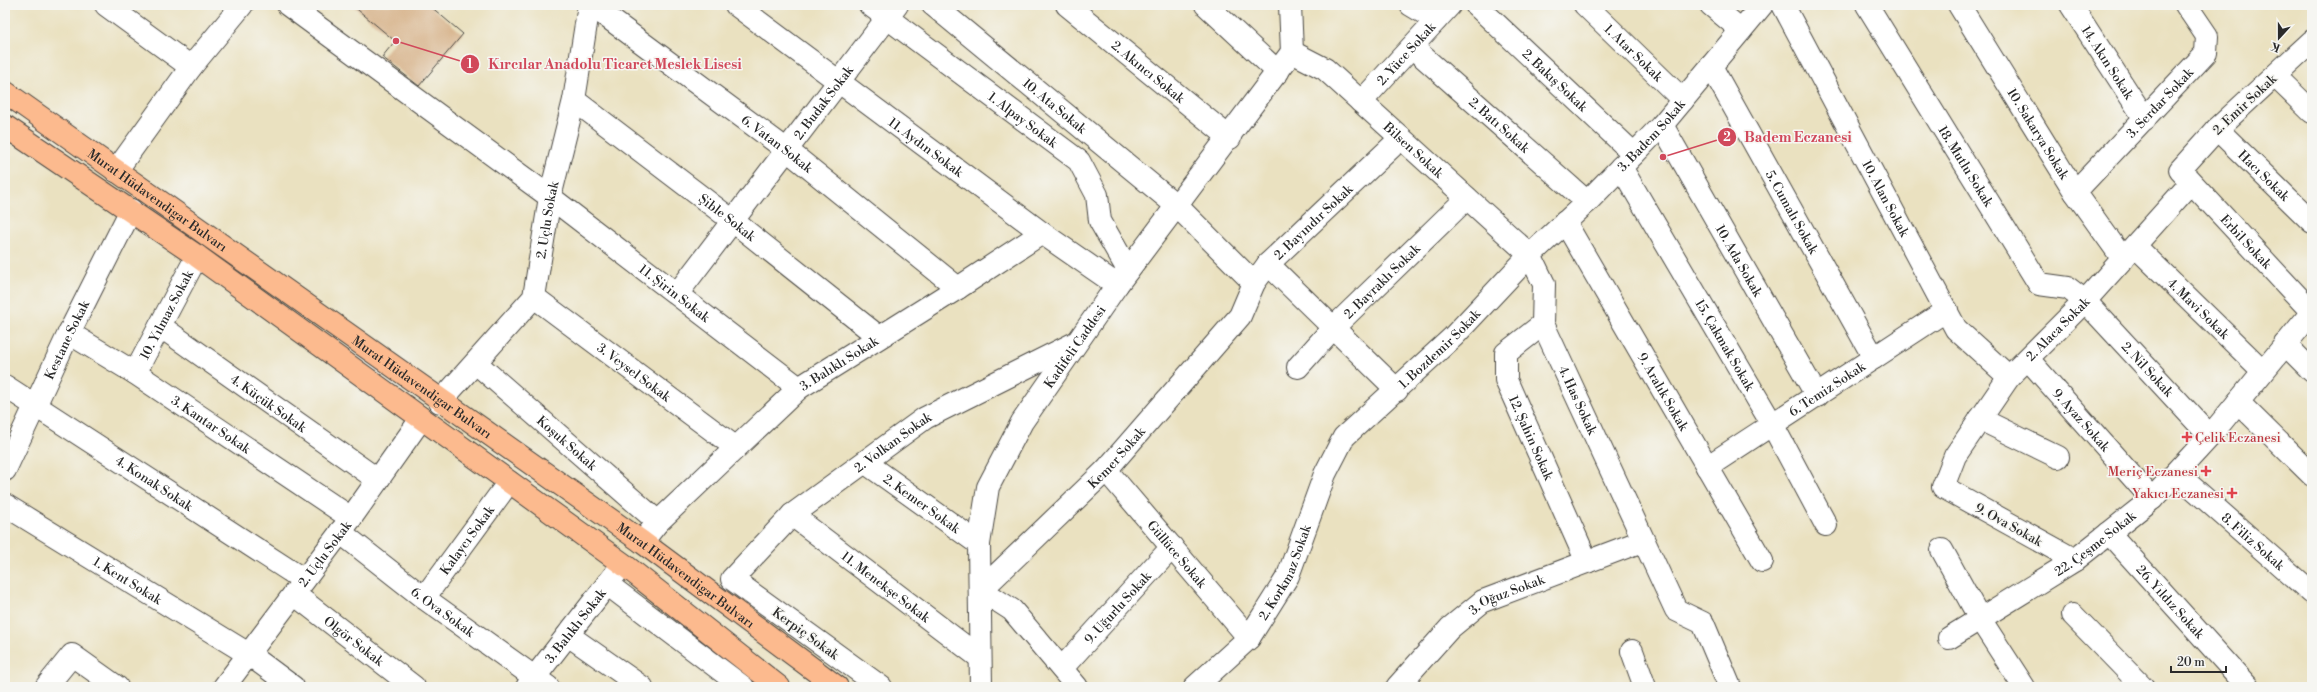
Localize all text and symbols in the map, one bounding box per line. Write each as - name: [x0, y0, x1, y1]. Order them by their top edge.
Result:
- street label: 2. Yüce Sokak: [1374, 18, 1440, 89]
- north arrow: [2259, 18, 2299, 58]
- street label: 1. Atar Sokak: [1600, 21, 1667, 86]
- street label: 14. Akın Sokak: [2078, 23, 2137, 103]
- street label: 2. Akıncı Sokak: [1108, 38, 1188, 107]
- text: K: [2268, 38, 2282, 55]
- street label: 2. Bakış Sokak: [1519, 46, 1591, 116]
- callout: Kırcılar Anadolu Ticaret Meslek Lisesi: [460, 51, 750, 77]
- text: Kırcılar Anadolu Ticaret Meslek Lisesi: [488, 56, 742, 74]
- text: 1: [467, 57, 473, 72]
- street label: 2. Budak Sokak: [791, 62, 858, 143]
- street label: 3. Serdar Sokak: [2123, 64, 2198, 141]
- street label: 2. Emir Sokak: [2209, 70, 2281, 138]
- street label: 10. Ata Sokak: [1019, 75, 1090, 138]
- street label: 10. Sakarya Sokak: [2003, 85, 2073, 183]
- street label: 1. Alpay Sokak: [985, 89, 1061, 152]
- street label: 2. Batı Sokak: [1465, 94, 1533, 157]
- street label: 3. Badem Sokak: [1615, 96, 1690, 175]
- street label: 6. Vatan Sokak: [738, 112, 816, 177]
- street label: 11. Aydın Sokak: [885, 114, 967, 181]
- street label: Bilsen Sokak: [1379, 118, 1447, 182]
- street label: 18. Mutlu Sokak: [1934, 123, 1997, 211]
- callout: Badem Eczanesi: [1717, 124, 1860, 150]
- text: Badem Eczanesi: [1744, 129, 1852, 147]
- text: 2: [1723, 130, 1731, 145]
- street label: Murat Hüdavendigar Bulvarı: [84, 146, 230, 256]
- street label: Hacı Sokak: [2234, 147, 2293, 206]
- street label: 10. Alan Sokak: [1858, 158, 1913, 241]
- street label: 5. Cumalı Sokak: [1762, 168, 1822, 258]
- street label: 2. Uçlu Sokak: [533, 179, 563, 260]
- street label: 2. Bayındır Sokak: [1271, 180, 1357, 263]
- street label: Şible Sokak: [695, 191, 759, 246]
- street label: Erbil Sokak: [2216, 212, 2275, 273]
- street label: 10. Ada Sokak: [1712, 222, 1766, 301]
- street label: 2. Bayraklı Sokak: [1341, 240, 1425, 322]
- street label: 11. Şirin Sokak: [635, 261, 714, 326]
- street label: 10. Yılmaz Sokak: [137, 267, 197, 362]
- street label: 4. Mavi Sokak: [2164, 275, 2233, 343]
- street label: 2. Alaca Sokak: [2023, 293, 2094, 365]
- street label: 15. Çakmak Sokak: [1691, 296, 1758, 395]
- street label: Kestane Sokak: [41, 297, 94, 382]
- street label: Kadifeli Caddesi: [1041, 303, 1109, 391]
- street label: 1. Bozdemir Sokak: [1395, 305, 1485, 392]
- street label: Murat Hüdavendigar Bulvarı: [349, 333, 495, 443]
- street label: 3. Balıklı Sokak: [797, 333, 882, 395]
- street label: 2. Nil Sokak: [2118, 339, 2177, 401]
- street label: 3. Veysel Sokak: [594, 340, 675, 406]
- street label: 9. Aralık Sokak: [1634, 350, 1692, 435]
- street label: 6. Temiz Sokak: [1786, 358, 1869, 420]
- street label: 4. Has Sokak: [1555, 363, 1601, 439]
- street label: 4. Küçük Sokak: [227, 371, 310, 437]
- street label: 9. Ayaz Sokak: [2049, 385, 2114, 456]
- street label: 3. Kantar Sokak: [168, 393, 254, 458]
- street label: 12. Şahin Sokak: [1505, 393, 1557, 484]
- street label: 2. Volkan Sokak: [851, 409, 935, 476]
- street label: Koşuk Sokak: [533, 413, 601, 475]
- street label: Kemer Sokak: [1085, 423, 1150, 492]
- place label: Çelik Eczanesi: [2195, 430, 2281, 446]
- marker: Çelik Eczanesi: [2182, 432, 2192, 442]
- street label: 4. Konak Sokak: [112, 453, 197, 515]
- place label: Meriç Eczanesi: [2108, 464, 2198, 480]
- marker: Meriç Eczanesi: [2201, 466, 2211, 476]
- street label: 2. Kemer Sokak: [880, 471, 964, 538]
- place label: Yakıcı Eczanesi: [2131, 486, 2224, 502]
- marker: Yakıcı Eczanesi: [2227, 488, 2237, 498]
- street label: 9. Ova Sokak: [1972, 500, 2046, 551]
- street label: Kalaycı Sokak: [437, 502, 499, 578]
- street label: 22. Çeşme Sokak: [2052, 507, 2140, 580]
- street label: 8. Filiz Sokak: [2218, 510, 2288, 575]
- street label: 2. Uçlu Sokak: [295, 517, 356, 590]
- street label: Güllüce Sokak: [1143, 517, 1210, 592]
- street label: Murat Hüdavendigar Bulvarı: [613, 520, 758, 632]
- street label: 2. Korkmaz Sokak: [1255, 522, 1315, 623]
- street label: 11. Menekşe Sokak: [838, 548, 934, 627]
- street label: 1. Kent Sokak: [90, 554, 166, 609]
- street label: 26. Yıldız Sokak: [2133, 562, 2208, 643]
- street label: 9. Uğurlu Sokak: [1081, 568, 1156, 647]
- street label: 3. Oğuz Sokak: [1466, 571, 1548, 619]
- street label: 6. Ova Sokak: [407, 584, 478, 641]
- street label: 3. Balıklı Sokak: [542, 585, 610, 666]
- street label: Kerpiç Sokak: [769, 604, 843, 664]
- street label: Olgör Sokak: [320, 613, 388, 670]
- scale bar: [2171, 648, 2226, 674]
- text: 20 m: [2177, 655, 2205, 670]

